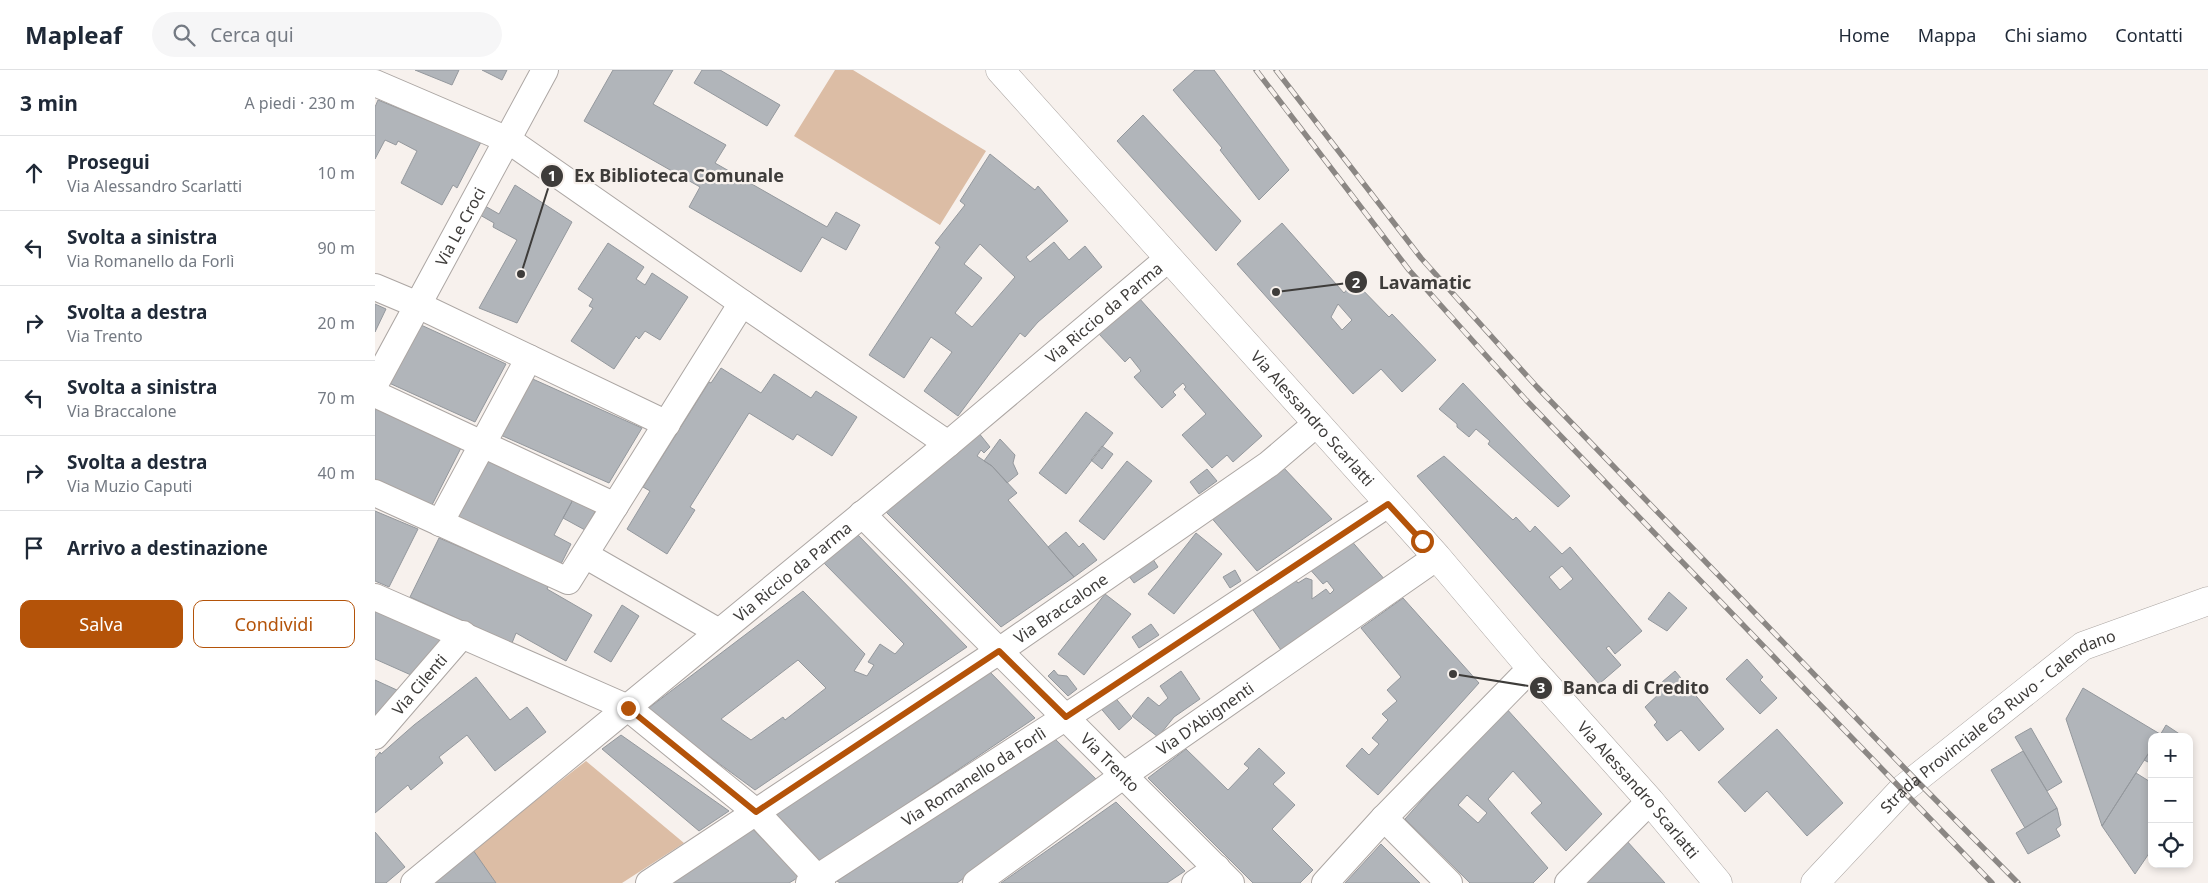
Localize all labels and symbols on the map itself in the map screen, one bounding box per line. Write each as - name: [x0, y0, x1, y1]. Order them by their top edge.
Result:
- callout: Ex Biblioteca Comunale: [539, 159, 794, 192]
- text: Ex Biblioteca Comunale: [574, 163, 784, 187]
- text: 1: [548, 165, 556, 185]
- street label: Via Le Croci: [430, 183, 490, 270]
- street label: Via Riccio da Parma: [1041, 257, 1167, 368]
- callout: Lavamatic: [1344, 266, 1481, 299]
- text: Lavamatic: [1379, 270, 1471, 294]
- text: 2: [1352, 272, 1361, 292]
- street label: Via Alessandro Scarlatti: [1246, 346, 1379, 491]
- street label: Via Riccio da Parma: [729, 517, 856, 627]
- route start: [1411, 530, 1434, 553]
- street label: Via Braccalone: [1009, 568, 1112, 649]
- street label: Strada Provinciale 63 Ruvo - Calendano: [1875, 624, 2118, 818]
- street label: Via Cilenti: [387, 649, 452, 720]
- callout: Banca di Credito: [1528, 671, 1720, 704]
- text: Banca di Credito: [1563, 675, 1709, 699]
- street label: Via D'Abignenti: [1152, 677, 1258, 760]
- text: 3: [1537, 677, 1545, 697]
- route end: [617, 697, 640, 720]
- street label: Via Alessandro Scarlatti: [1572, 716, 1704, 863]
- street label: Via Romanello da Forlì: [897, 722, 1050, 831]
- street label: Via Trento: [1076, 728, 1145, 797]

